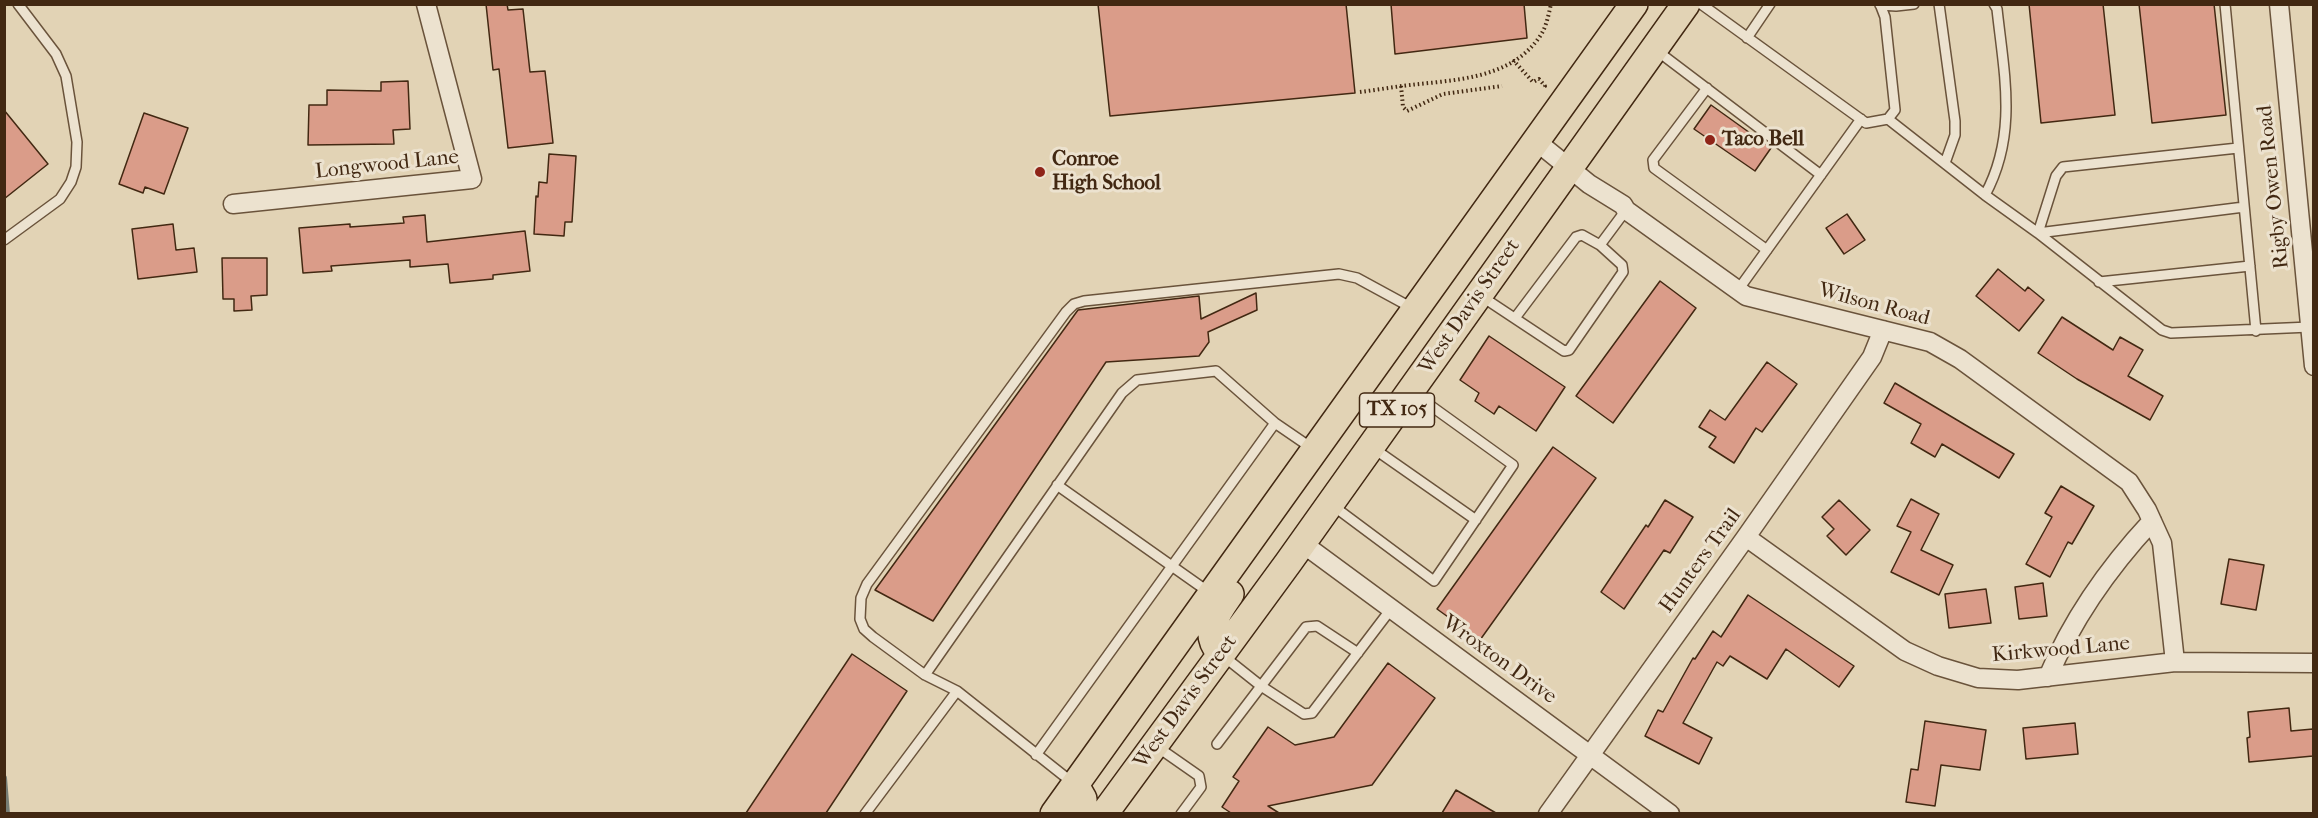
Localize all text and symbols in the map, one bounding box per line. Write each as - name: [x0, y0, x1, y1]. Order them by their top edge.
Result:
- street label: Rigby Owen Road: [2253, 104, 2295, 270]
- place label: Taco Bell: [1722, 127, 1804, 153]
- marker: Taco Bell: [1703, 133, 1717, 147]
- street label: Longwood Lane: [314, 145, 460, 185]
- place label: Conroe High School: [1052, 147, 1161, 197]
- marker: Conroe High School: [1033, 165, 1047, 179]
- street label: West Davis Street: [1414, 235, 1526, 379]
- street label: Wilson Road: [1816, 278, 1932, 332]
- road number: TX 105: [1360, 393, 1434, 427]
- street label: Hunters Trail: [1655, 504, 1747, 618]
- street label: Wroxton Drive: [1437, 610, 1561, 710]
- street label: West Davis Street: [1129, 630, 1243, 774]
- street label: Kirkwood Lane: [1991, 631, 2131, 669]

